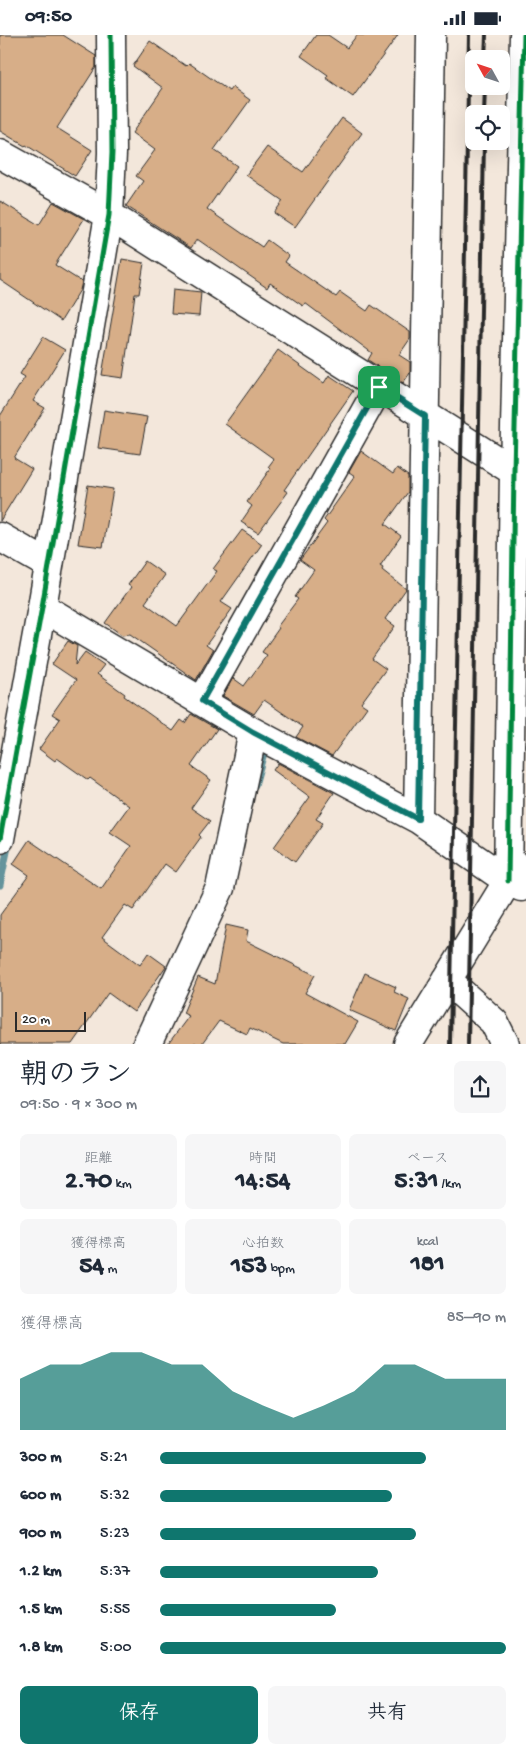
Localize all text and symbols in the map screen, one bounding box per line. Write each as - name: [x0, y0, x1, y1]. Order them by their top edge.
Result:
- text: 09:50: [25, 6, 72, 29]
- north arrow: [465, 50, 510, 95]
- map controls: [465, 50, 510, 150]
- button: locate: [465, 105, 510, 150]
- pin: [358, 366, 400, 408]
- icon: arrive: [365, 373, 393, 401]
- scale bar: [15, 1009, 86, 1032]
- text: 20 m: [22, 1012, 50, 1029]
- text: 朝のラン: [20, 1060, 132, 1093]
- button: share: [454, 1061, 506, 1113]
- text: 09:50 · 9 × 300 m: [20, 1096, 137, 1115]
- text: 距離: [84, 1151, 112, 1168]
- text: 時間: [249, 1151, 277, 1168]
- text: ペース: [407, 1151, 448, 1168]
- text: 2.70: [65, 1168, 112, 1197]
- text: 14:54: [236, 1168, 290, 1197]
- text: 5:31: [394, 1168, 438, 1197]
- text: km: [112, 1176, 132, 1193]
- text: /km: [438, 1176, 461, 1193]
- text: kcal: [417, 1234, 439, 1251]
- text: 獲得標高: [70, 1236, 126, 1253]
- text: 心拍数: [242, 1236, 284, 1253]
- text: 181: [411, 1251, 445, 1280]
- text: 54: [79, 1253, 104, 1282]
- text: 153: [231, 1253, 267, 1282]
- text: m: [104, 1261, 117, 1278]
- text: bpm: [267, 1261, 295, 1278]
- text: 85–90 m: [447, 1309, 506, 1328]
- text: 獲得標高: [20, 1316, 84, 1335]
- text: 300 m: [20, 1449, 62, 1468]
- text: 5:21: [100, 1449, 128, 1468]
- text: 600 m: [20, 1487, 61, 1506]
- text: 5:32: [100, 1487, 130, 1506]
- text: 900 m: [20, 1525, 61, 1544]
- text: 5:23: [100, 1525, 130, 1544]
- text: 1.2 km: [20, 1563, 62, 1582]
- text: 5:37: [100, 1563, 130, 1582]
- text: 1.5 km: [20, 1601, 62, 1620]
- text: 5:55: [100, 1601, 130, 1620]
- text: 1.8 km: [20, 1639, 63, 1658]
- text: 5:00: [100, 1639, 132, 1658]
- button: 保存: [20, 1686, 258, 1744]
- button: 共有: [268, 1686, 506, 1744]

